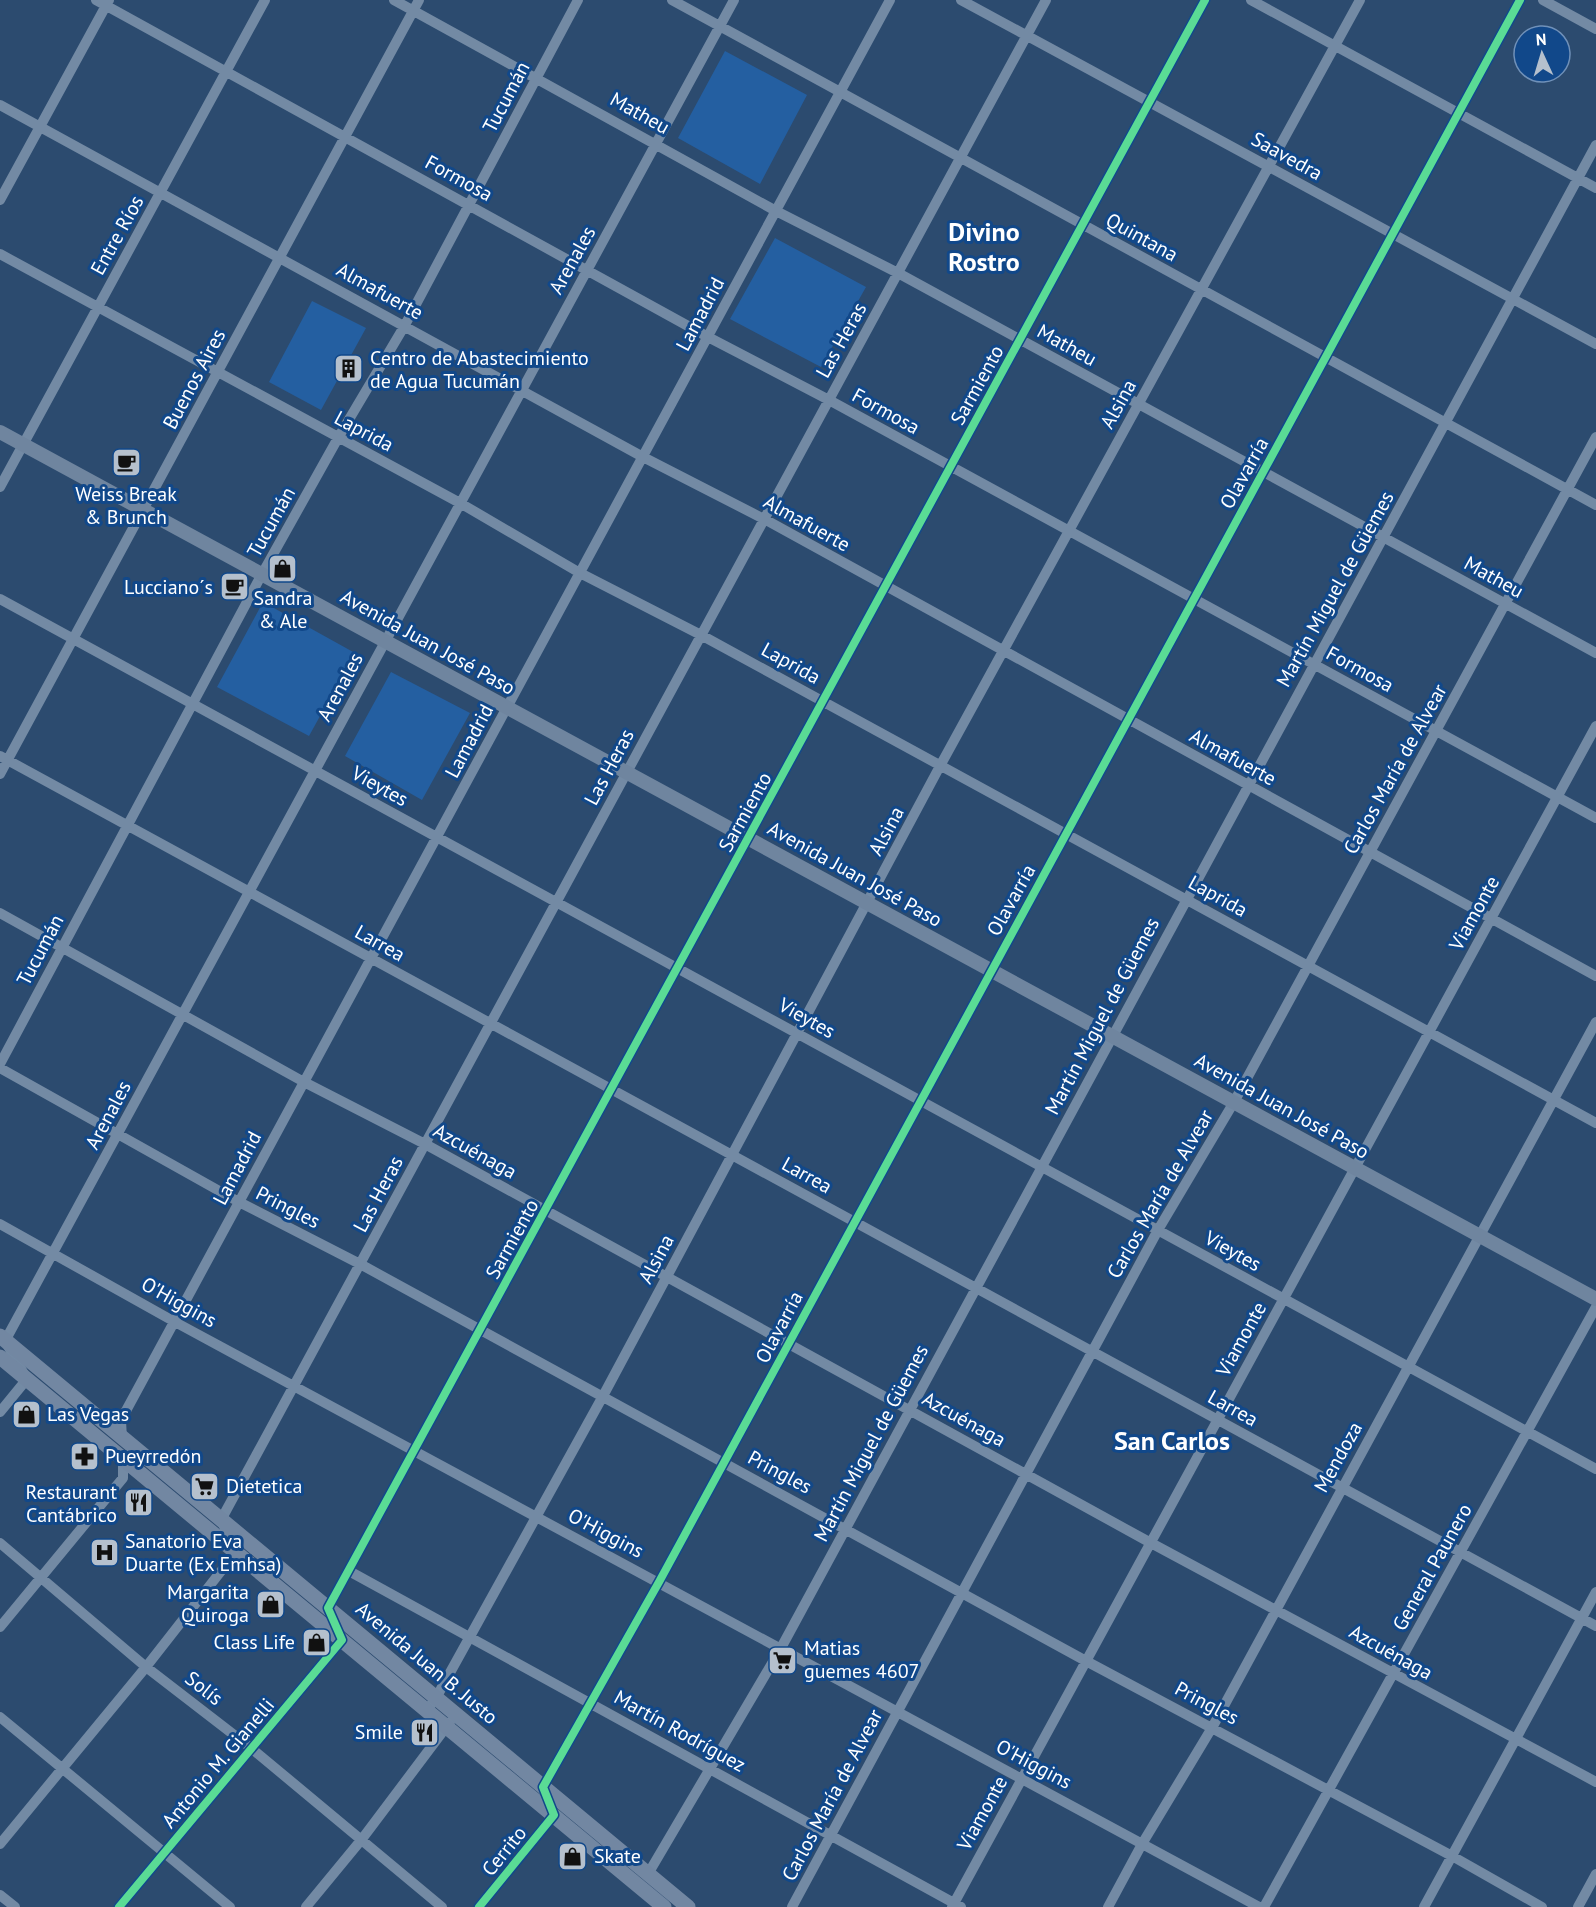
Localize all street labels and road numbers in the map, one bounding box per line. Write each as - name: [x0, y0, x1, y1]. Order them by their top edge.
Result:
- street label: Tucumán: [477, 57, 535, 137]
- street label: Matheu: [606, 86, 674, 140]
- street label: Saavedra: [1247, 126, 1327, 186]
- street label: Formosa: [421, 149, 497, 207]
- street label: Entre Ríos: [85, 191, 149, 279]
- street label: Quintana: [1101, 207, 1183, 267]
- street label: Arenales: [543, 221, 601, 299]
- street label: Almafuerte: [332, 257, 428, 325]
- street label: Lamadrid: [670, 273, 730, 355]
- street label: Las Heras: [810, 298, 872, 382]
- street label: Matheu: [1033, 318, 1101, 372]
- street label: Buenos Aires: [157, 324, 231, 434]
- street label: Sarmiento: [944, 341, 1010, 429]
- street label: Alsina: [1094, 375, 1142, 433]
- street label: Formosa: [848, 382, 924, 440]
- street label: Laprida: [330, 405, 398, 457]
- street label: Olavarría: [1214, 433, 1274, 513]
- street label: Tucumán: [241, 482, 301, 562]
- street label: Martín Miguel de Güemes: [1270, 487, 1400, 691]
- street label: Almafuerte: [759, 489, 855, 557]
- street label: Matheu: [1460, 550, 1528, 604]
- street label: Avenida Juan José Paso: [336, 583, 520, 701]
- street label: Laprida: [757, 636, 825, 690]
- street label: Formosa: [1322, 640, 1398, 698]
- street label: Arenales: [311, 648, 369, 726]
- street label: Carlos María de Alvear: [1337, 679, 1453, 859]
- street label: Lamadrid: [439, 700, 499, 782]
- street label: Almafuerte: [1185, 723, 1281, 791]
- street label: Las Heras: [578, 725, 640, 809]
- street label: Vieytes: [346, 759, 413, 812]
- street label: Sarmiento: [712, 768, 778, 856]
- street label: Alsina: [862, 802, 910, 860]
- street label: Avenida Juan José Paso: [763, 815, 947, 933]
- street label: Olavarría: [981, 860, 1041, 940]
- street label: Laprida: [1184, 869, 1252, 923]
- street label: Viamonte: [1442, 871, 1505, 956]
- street label: Tucumán: [11, 910, 69, 990]
- street label: Martín Miguel de Güemes: [1039, 913, 1165, 1119]
- street label: Larrea: [350, 919, 410, 967]
- street label: Vieytes: [773, 991, 840, 1044]
- street label: Avenida Juan José Paso: [1190, 1047, 1374, 1165]
- street label: Arenales: [79, 1076, 137, 1154]
- street label: Carlos María de Alvear: [1101, 1105, 1219, 1283]
- street label: Azcuénaga: [429, 1117, 521, 1185]
- street label: Lamadrid: [207, 1127, 267, 1209]
- street label: Larrea: [777, 1151, 837, 1199]
- street label: Las Heras: [347, 1152, 409, 1236]
- street label: Pringles: [251, 1180, 325, 1234]
- street label: Sarmiento: [479, 1195, 545, 1283]
- street label: Vieytes: [1199, 1224, 1266, 1277]
- street label: Alsina: [632, 1230, 680, 1288]
- street label: O'Higgins: [137, 1271, 221, 1333]
- street label: Olavarría: [749, 1287, 809, 1367]
- street label: Viamonte: [1209, 1297, 1272, 1382]
- street label: Martín Miguel de Güemes: [808, 1340, 934, 1546]
- street label: Larrea: [1203, 1384, 1263, 1432]
- street label: Azcuénaga: [918, 1385, 1010, 1453]
- street label: Mendoza: [1308, 1417, 1368, 1497]
- street label: Pringles: [744, 1444, 816, 1500]
- street label: General Paunero: [1386, 1499, 1478, 1635]
- street label: O'Higgins: [564, 1502, 648, 1564]
- street label: Avenida Juan B. Justo: [351, 1596, 503, 1730]
- street label: Azcuénaga: [1345, 1618, 1437, 1686]
- street label: Solís: [180, 1665, 228, 1711]
- street label: Pringles: [1171, 1675, 1243, 1731]
- street label: Martín Rodríguez: [610, 1684, 750, 1778]
- street label: Antonio M. Gianelli: [156, 1693, 280, 1833]
- street label: Carlos María de Alvear: [776, 1705, 888, 1885]
- street label: O'Higgins: [992, 1733, 1076, 1795]
- street label: Viamonte: [950, 1771, 1013, 1856]
- street label: Cerrito: [476, 1821, 532, 1881]

